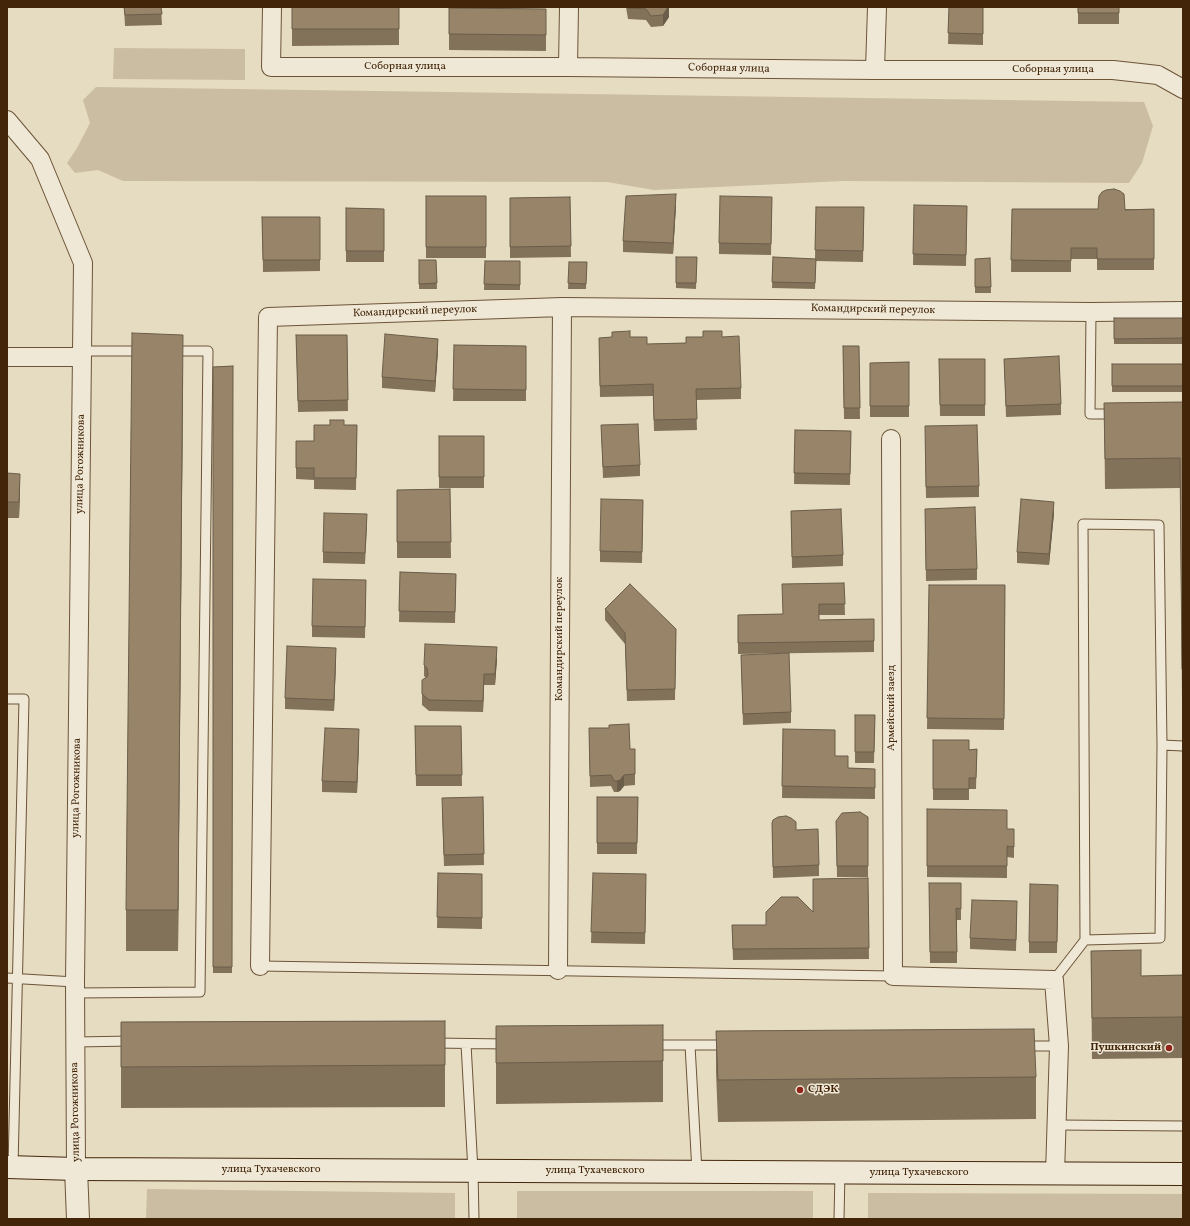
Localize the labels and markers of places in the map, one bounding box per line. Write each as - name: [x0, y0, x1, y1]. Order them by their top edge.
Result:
- place label: Пушкинский: [1090, 1041, 1161, 1055]
- marker: Пушкинский: [1164, 1043, 1174, 1053]
- place label: СДЭК: [808, 1083, 838, 1097]
- marker: СДЭК: [795, 1085, 805, 1095]

